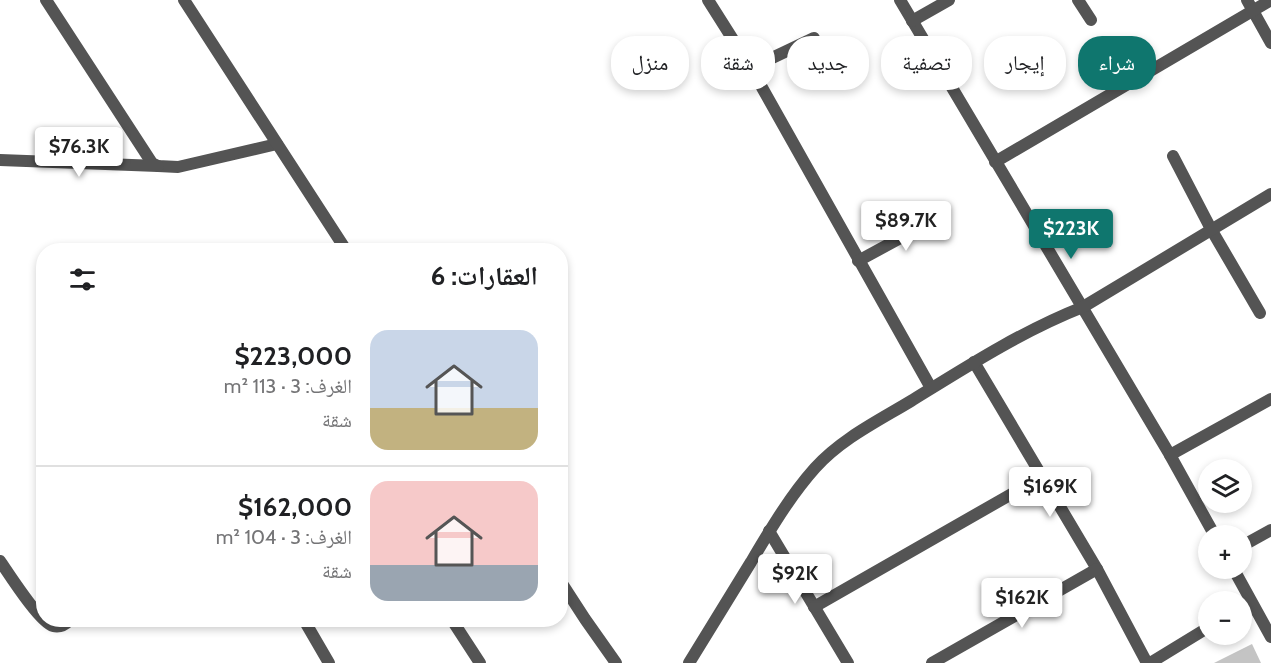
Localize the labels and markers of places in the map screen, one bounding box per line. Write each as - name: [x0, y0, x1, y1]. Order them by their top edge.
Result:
- pin: $76.3K: [30, 127, 128, 178]
- pin: $89.7K: [857, 201, 955, 252]
- pin: $223K: [1029, 209, 1113, 260]
- pin: $169K: [1008, 467, 1092, 518]
- pin: $92K: [759, 554, 831, 605]
- pin: $162K: [980, 578, 1064, 629]

